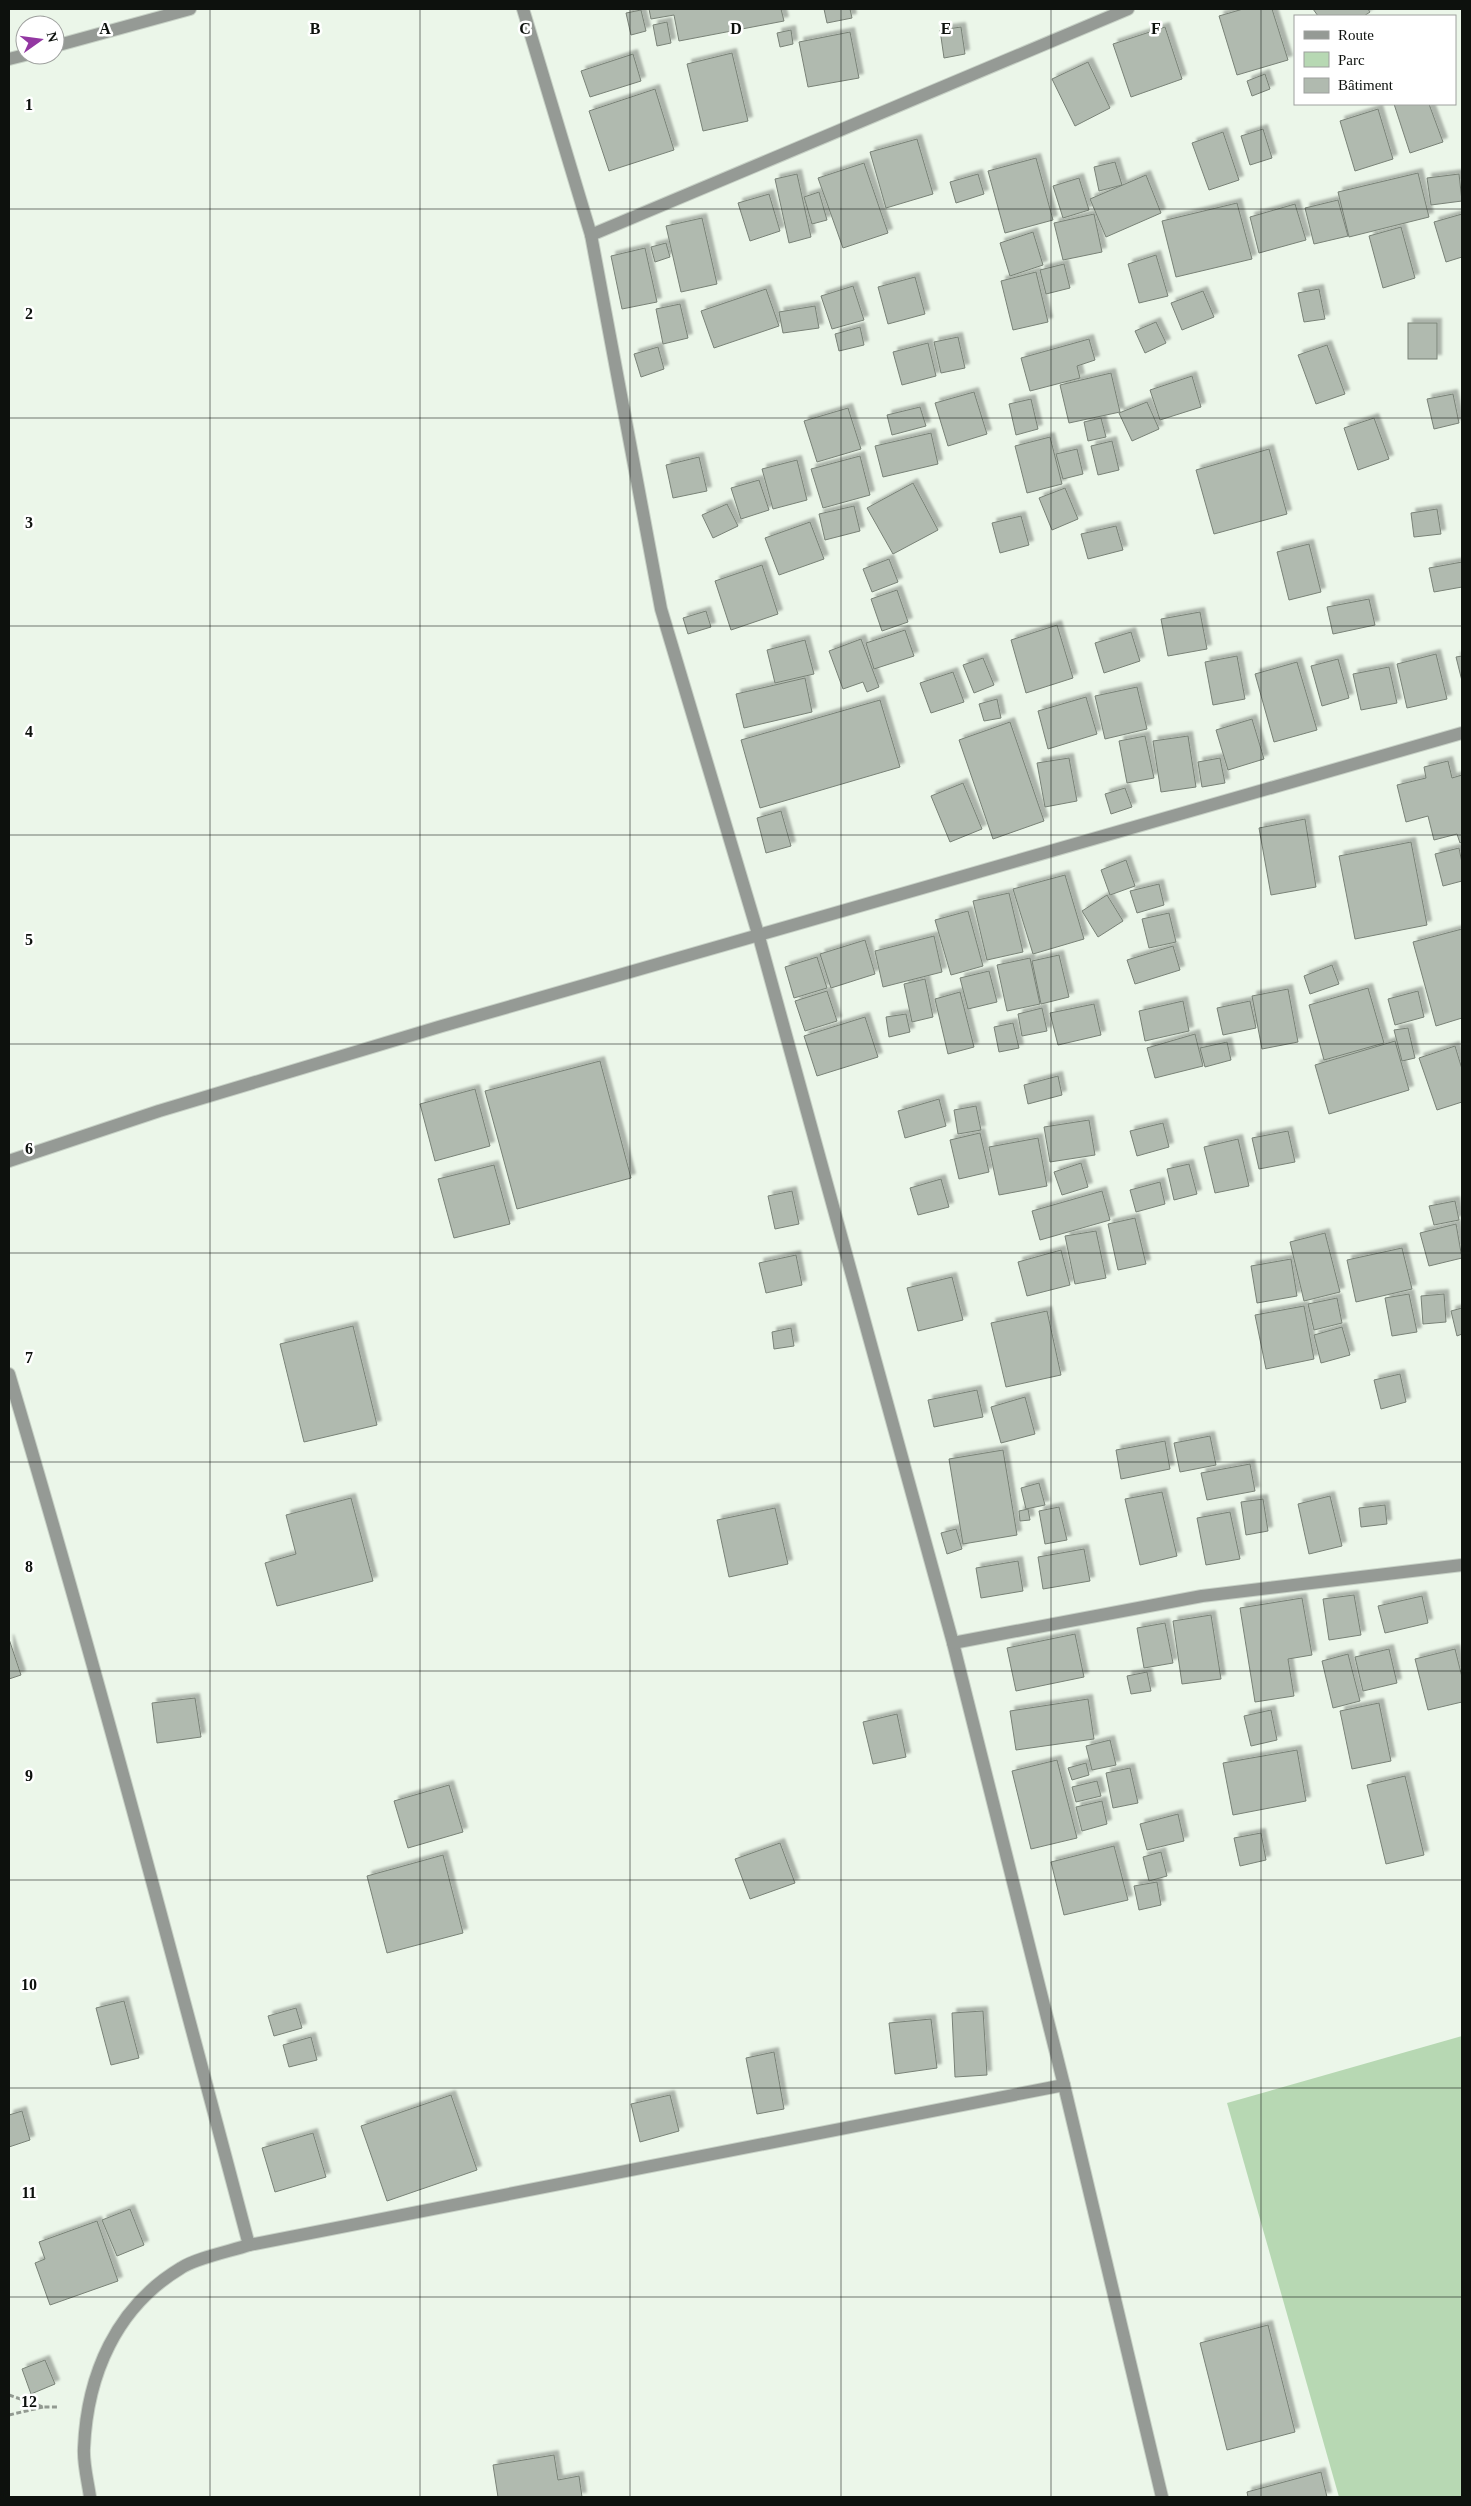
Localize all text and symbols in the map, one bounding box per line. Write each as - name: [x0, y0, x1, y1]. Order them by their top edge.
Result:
- north arrow: [15, 15, 65, 65]
- legend: [1294, 15, 1456, 105]
- text: A: [99, 20, 111, 37]
- text: B: [310, 20, 321, 37]
- text: C: [519, 20, 531, 37]
- text: D: [730, 20, 742, 37]
- text: E: [941, 20, 951, 37]
- text: F: [1151, 20, 1161, 37]
- text: Route: [1338, 27, 1374, 43]
- text: N: [44, 30, 61, 44]
- text: Parc: [1338, 52, 1365, 68]
- text: Bâtiment: [1338, 77, 1394, 93]
- text: 1: [25, 96, 33, 113]
- text: 2: [25, 305, 33, 322]
- text: 3: [25, 514, 33, 531]
- text: 4: [25, 723, 33, 740]
- text: 5: [25, 931, 33, 948]
- text: 6: [25, 1140, 33, 1157]
- text: 7: [25, 1349, 33, 1366]
- text: 8: [25, 1558, 33, 1575]
- text: 9: [25, 1767, 33, 1784]
- text: 10: [21, 1976, 37, 1993]
- text: 11: [21, 2184, 37, 2201]
- text: 12: [21, 2393, 37, 2410]

